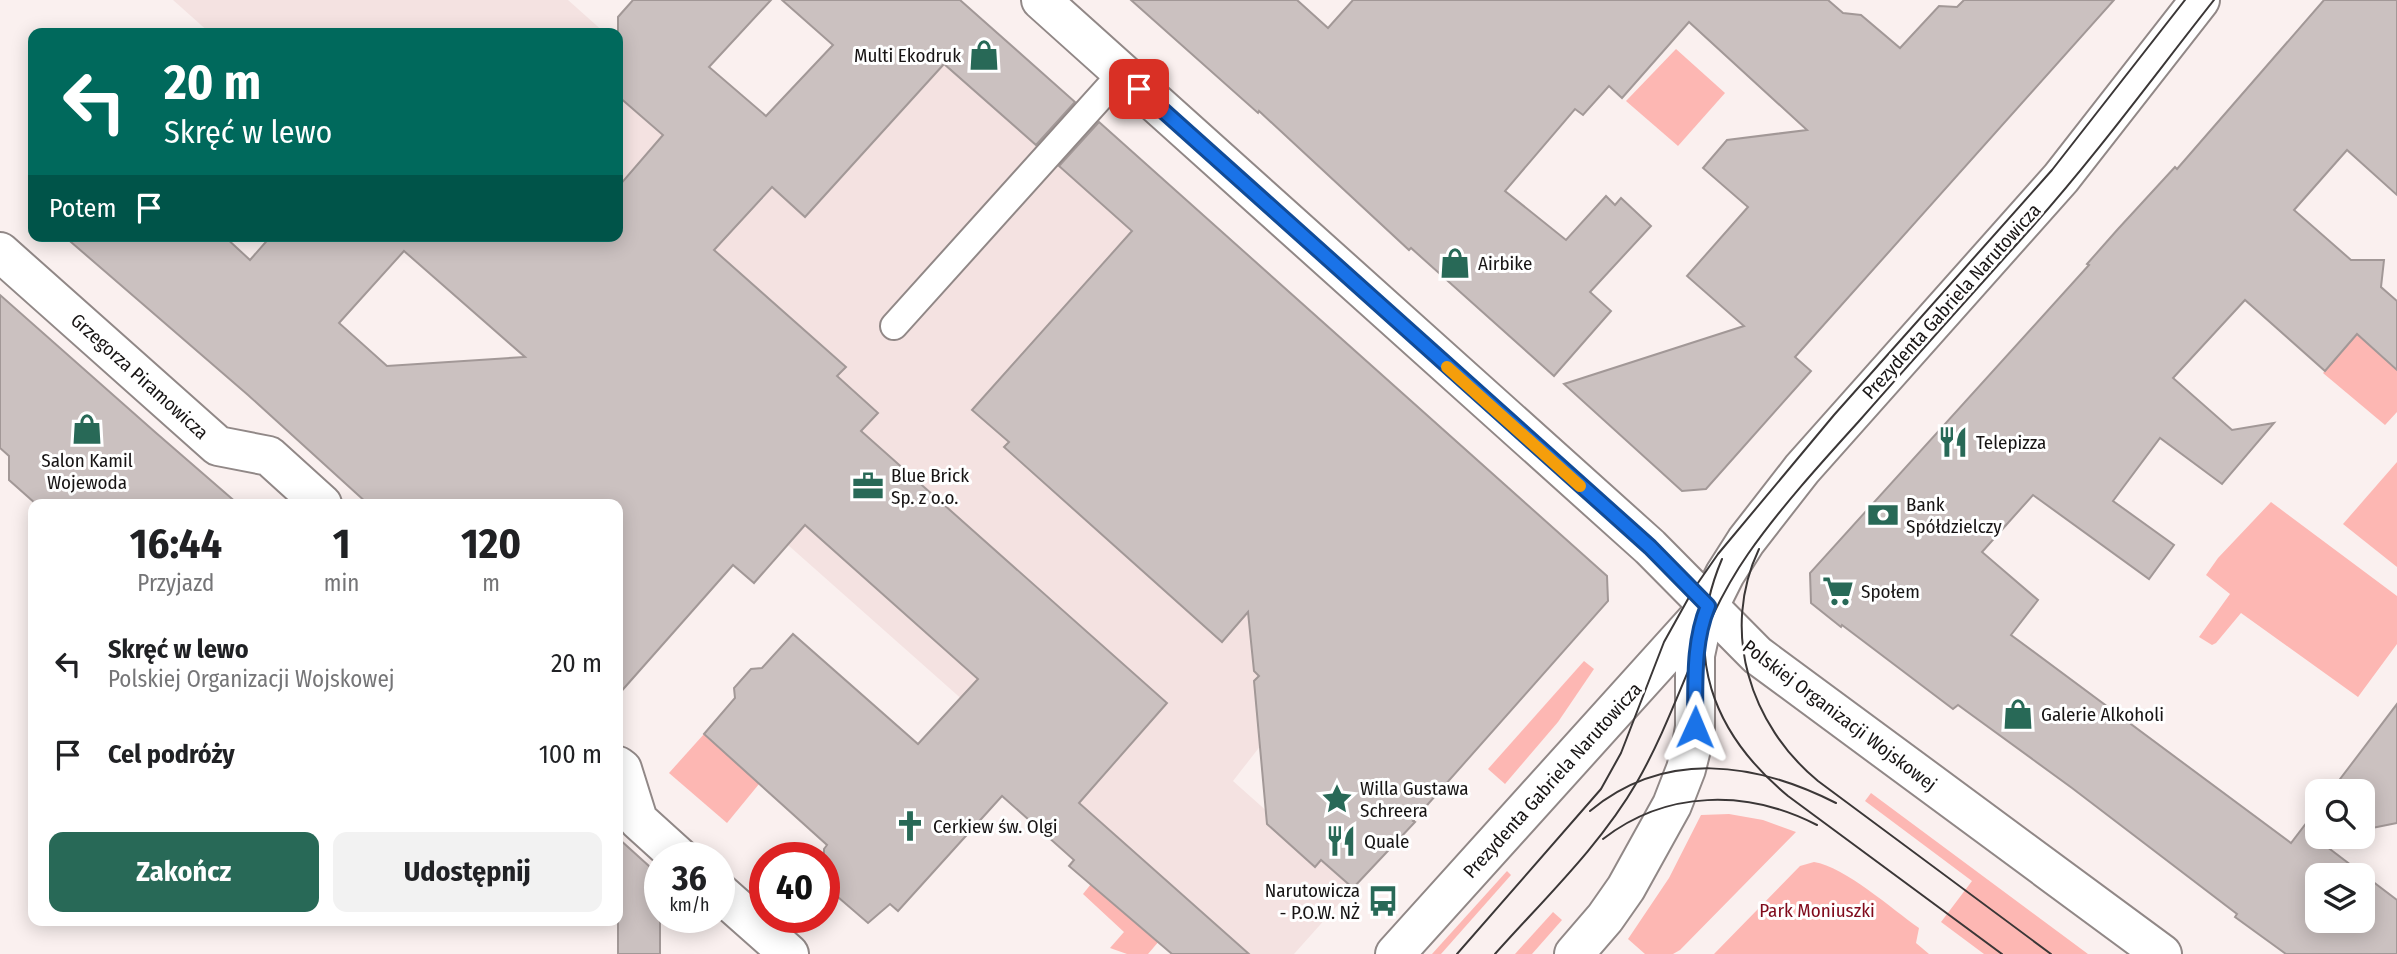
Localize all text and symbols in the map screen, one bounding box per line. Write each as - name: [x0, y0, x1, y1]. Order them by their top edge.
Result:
- shop icon: Multi Ekodruk: [967, 38, 1001, 72]
- place label: Multi Ekodruk: [854, 44, 961, 67]
- text: 20 m: [164, 53, 261, 112]
- icon: left: [49, 56, 140, 147]
- pin: [1109, 59, 1169, 119]
- icon: arrive: [1120, 70, 1158, 108]
- text: Skręć w lewo: [164, 113, 332, 151]
- icon: arrive: [130, 189, 168, 227]
- text: Potem: [49, 193, 116, 224]
- street label: Prezydenta Gabriela Narutowicza: [1857, 199, 2045, 404]
- shop icon: Airbike: [1438, 246, 1472, 280]
- place label: Airbike: [1478, 252, 1532, 275]
- street label: Grzegorza Piramowicza: [66, 309, 213, 444]
- shop icon: Salon Kamil Wojewoda: [70, 412, 104, 446]
- restaurant icon: Telepizza: [1936, 425, 1970, 459]
- place label: Telepizza: [1976, 431, 2046, 454]
- place label: Salon Kamil Wojewoda: [41, 449, 133, 494]
- place label: Blue Brick Sp. z o.o.: [891, 464, 969, 509]
- office icon: Blue Brick Sp. z o.o.: [851, 469, 885, 503]
- place label: Bank Spółdzielczy: [1906, 493, 2002, 538]
- bank icon: Bank Spółdzielczy: [1866, 498, 1900, 532]
- text: 16:44: [130, 519, 222, 569]
- text: 1: [333, 519, 350, 569]
- text: 120: [461, 519, 521, 569]
- text: Przyjazd: [137, 569, 214, 597]
- text: min: [324, 569, 359, 597]
- text: m: [482, 569, 500, 597]
- supermarket icon: Społem: [1821, 574, 1855, 608]
- place label: Społem: [1861, 580, 1920, 603]
- text: Skręć w lewo: [108, 634, 249, 665]
- street label: Polskiej Organizacji Wojskowej: [1738, 635, 1941, 796]
- icon: left: [49, 645, 87, 683]
- text: 20 m: [551, 648, 602, 679]
- text: Polskiej Organizacji Wojskowej: [108, 665, 395, 693]
- street label: Prezydenta Gabriela Narutowicza: [1458, 678, 1646, 883]
- position arrow: [1658, 690, 1732, 764]
- shop icon: Galerie Alkoholi: [2001, 697, 2035, 731]
- place label: Galerie Alkoholi: [2041, 703, 2164, 726]
- icon: arrive: [49, 736, 87, 774]
- text: Cel podróży: [108, 739, 235, 770]
- text: 100 m: [539, 739, 602, 770]
- place label: Willa Gustawa Schreera: [1360, 777, 1468, 822]
- map controls: [2305, 779, 2375, 933]
- button: search: [2305, 779, 2375, 849]
- place icon: Willa Gustawa Schreera: [1320, 782, 1354, 816]
- church icon: Cerkiew św. Olgi: [893, 809, 927, 843]
- place label: Cerkiew św. Olgi: [933, 815, 1057, 838]
- restaurant icon: Quale: [1324, 824, 1358, 858]
- place label: Quale: [1364, 830, 1409, 853]
- button: Zakończ: [49, 832, 319, 912]
- button: Udostępnij: [333, 832, 602, 912]
- speed limit sign: 40: [749, 842, 840, 933]
- text: 36: [672, 857, 707, 899]
- button: layers: [2305, 863, 2375, 933]
- place label: Narutowicza - P.O.W. NŻ: [1265, 879, 1360, 924]
- bus stop icon: Narutowicza - P.O.W. NŻ: [1366, 884, 1400, 918]
- text: km/h: [669, 894, 710, 916]
- park label: Park Moniuszki: [1759, 899, 1875, 922]

